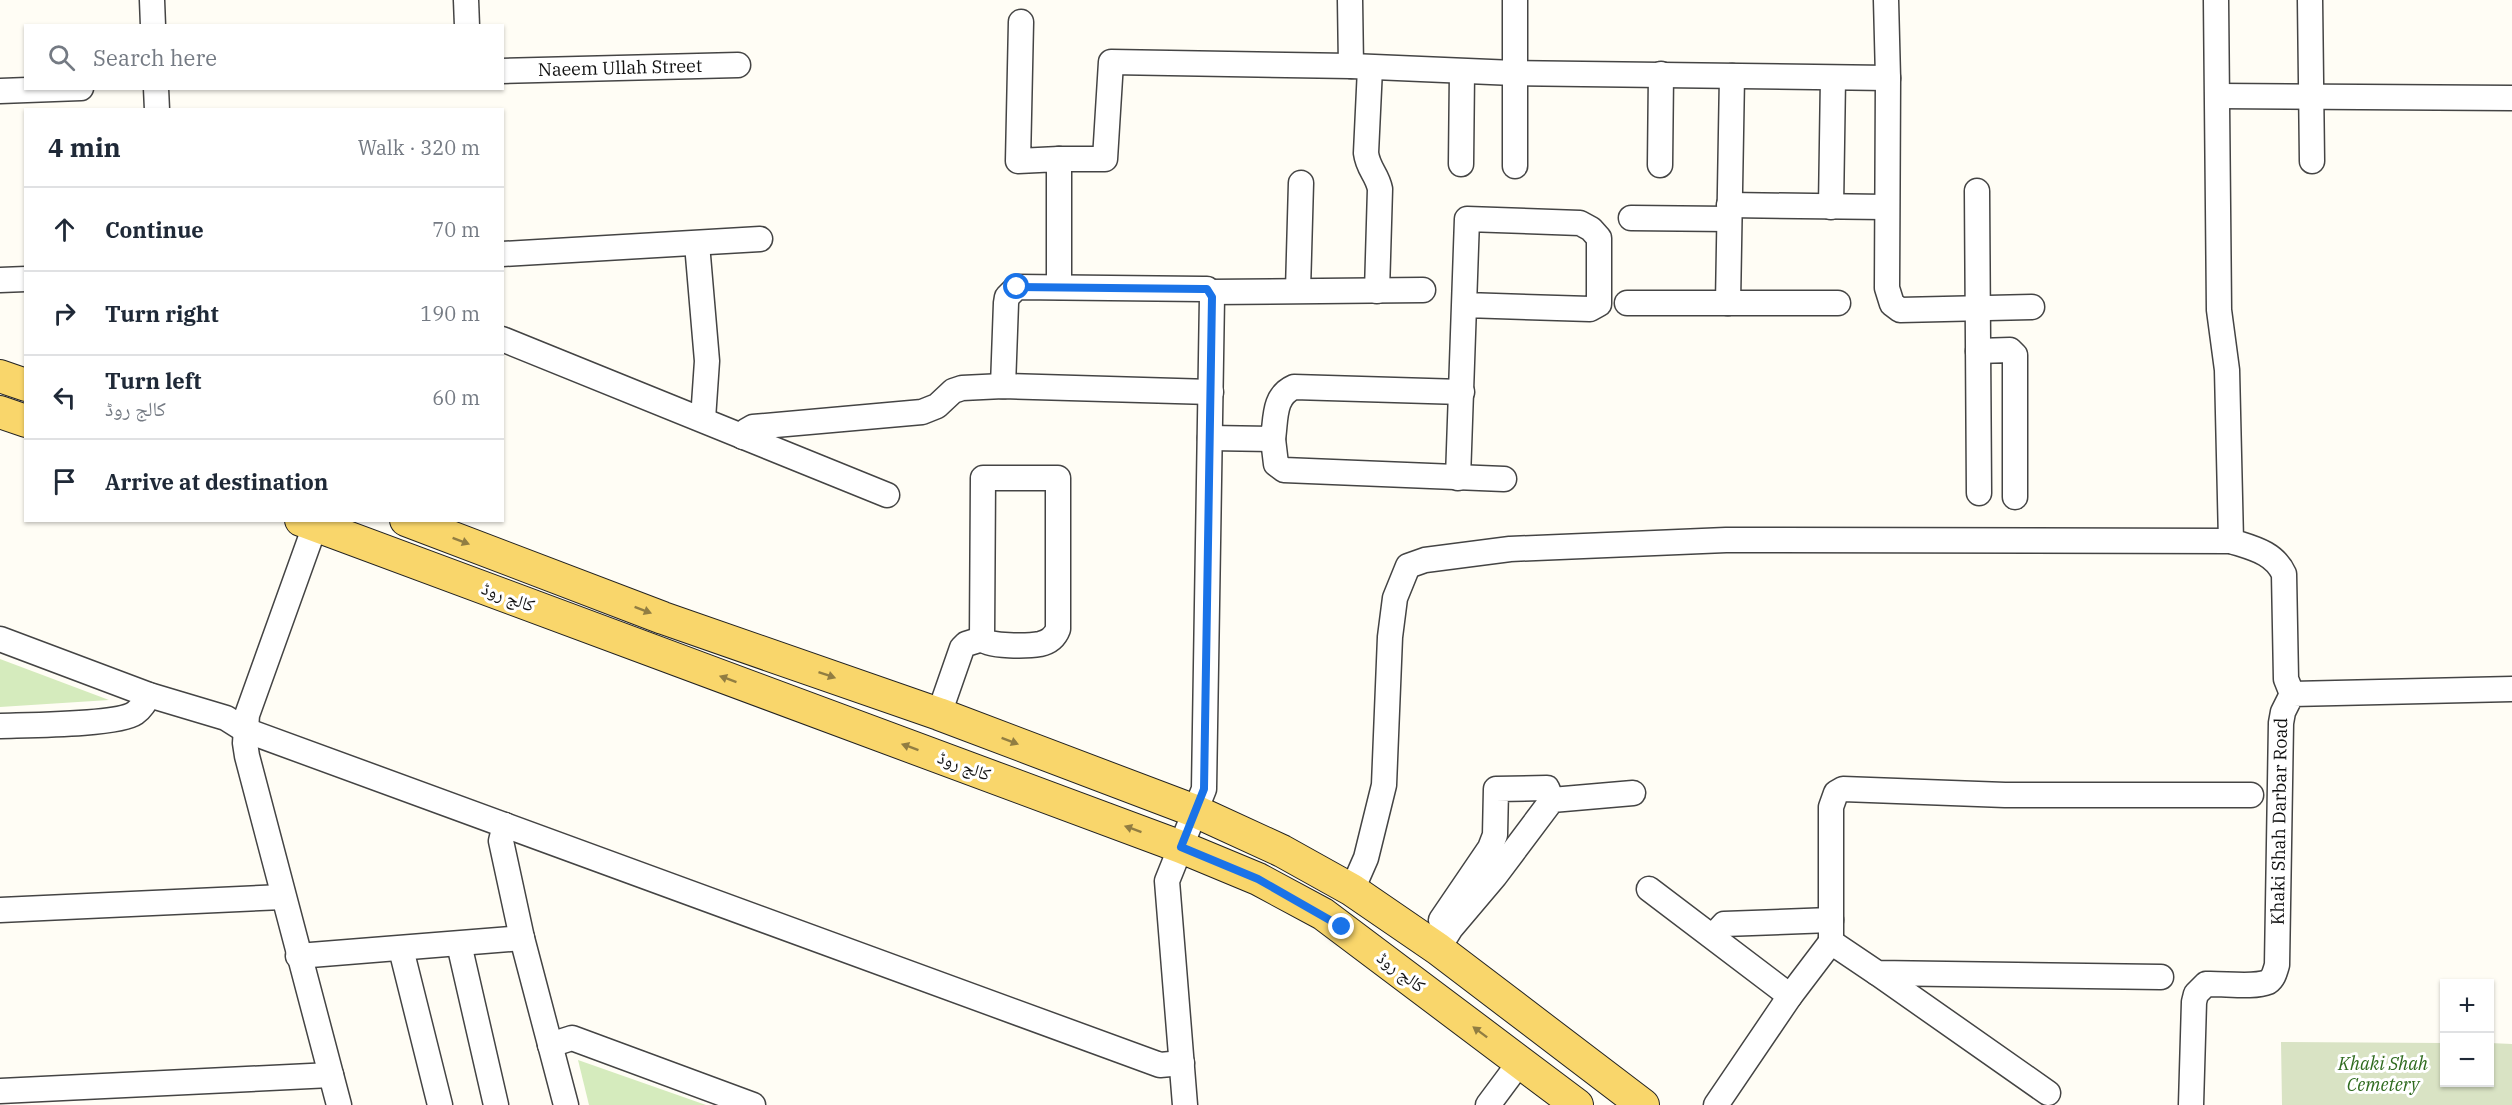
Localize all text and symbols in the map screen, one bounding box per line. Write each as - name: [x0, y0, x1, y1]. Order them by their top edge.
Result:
- search box: [24, 24, 504, 90]
- icon: search: [45, 41, 78, 74]
- text: Search here: [93, 43, 217, 72]
- street label: Naeem Ullah Street: [538, 54, 702, 81]
- text: 4 min: [48, 130, 121, 164]
- text: Walk · 320 m: [358, 134, 480, 161]
- icon: ahead: [48, 213, 81, 246]
- text: Continue: [105, 215, 204, 244]
- text: 70 m: [432, 216, 480, 243]
- route start: [1003, 273, 1029, 299]
- icon: right: [48, 297, 81, 330]
- text: Turn right: [105, 299, 219, 328]
- text: 190 m: [420, 300, 480, 327]
- text: Turn left: [105, 366, 201, 395]
- icon: left: [48, 381, 81, 414]
- text: 60 m: [432, 384, 480, 411]
- text: کالج روڈ: [105, 395, 166, 422]
- icon: arrive: [48, 465, 81, 498]
- text: Arrive at destination: [105, 467, 328, 496]
- one-way arrow: [452, 537, 470, 547]
- street label: کالج روڈ: [478, 576, 538, 618]
- one-way arrow: [634, 606, 652, 616]
- one-way arrow: [818, 671, 836, 681]
- one-way arrow: [719, 674, 737, 683]
- street label: Khaki Shah Darbar Road: [2266, 717, 2292, 925]
- one-way arrow: [1001, 737, 1019, 747]
- one-way arrow: [901, 741, 919, 751]
- street label: کالج روڈ: [934, 745, 994, 787]
- one-way arrow: [1124, 824, 1142, 834]
- route end: [1328, 913, 1354, 939]
- street label: کالج روڈ: [1372, 946, 1431, 998]
- map controls: [2440, 979, 2494, 1087]
- button: +: [2440, 979, 2494, 1033]
- one-way arrow: [1472, 1026, 1488, 1038]
- button: −: [2440, 1033, 2494, 1087]
- park label: Khaki Shah Cemetery: [2337, 1052, 2428, 1096]

